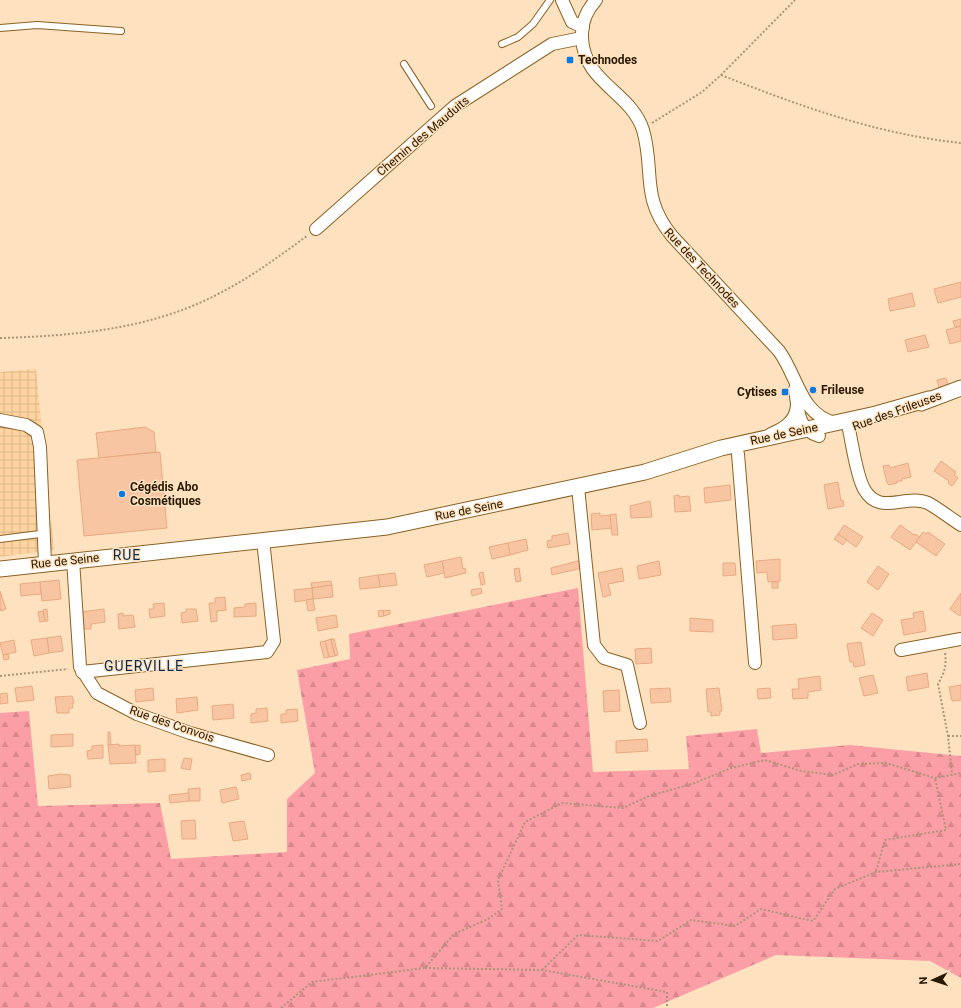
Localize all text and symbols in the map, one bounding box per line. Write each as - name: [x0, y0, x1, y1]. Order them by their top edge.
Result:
- place label: Technodes: [578, 53, 637, 67]
- marker: Technodes: [565, 55, 575, 65]
- street label: Chemin des Mauduits: [374, 93, 472, 179]
- street label: Rue des Technodes: [661, 225, 743, 311]
- place label: Frileuse: [821, 383, 865, 397]
- place label: Cytises: [737, 385, 777, 399]
- marker: Frileuse: [808, 385, 818, 395]
- marker: Cytises: [780, 387, 790, 397]
- street label: Rue des Frileuses: [851, 388, 943, 434]
- street label: Rue de Seine: [749, 420, 819, 448]
- place label: Cégédis Abo Cosmétiques: [130, 480, 201, 508]
- marker: Cégédis Abo Cosmétiques: [117, 489, 127, 499]
- street label: Rue de Seine: [434, 497, 504, 523]
- district label: RUE: [113, 547, 141, 563]
- street label: Rue de Seine: [30, 550, 100, 572]
- district label: GUERVILLE: [104, 658, 184, 674]
- street label: Rue des Convois: [128, 703, 216, 745]
- north arrow: [913, 960, 953, 1000]
- text: N: [917, 976, 930, 985]

